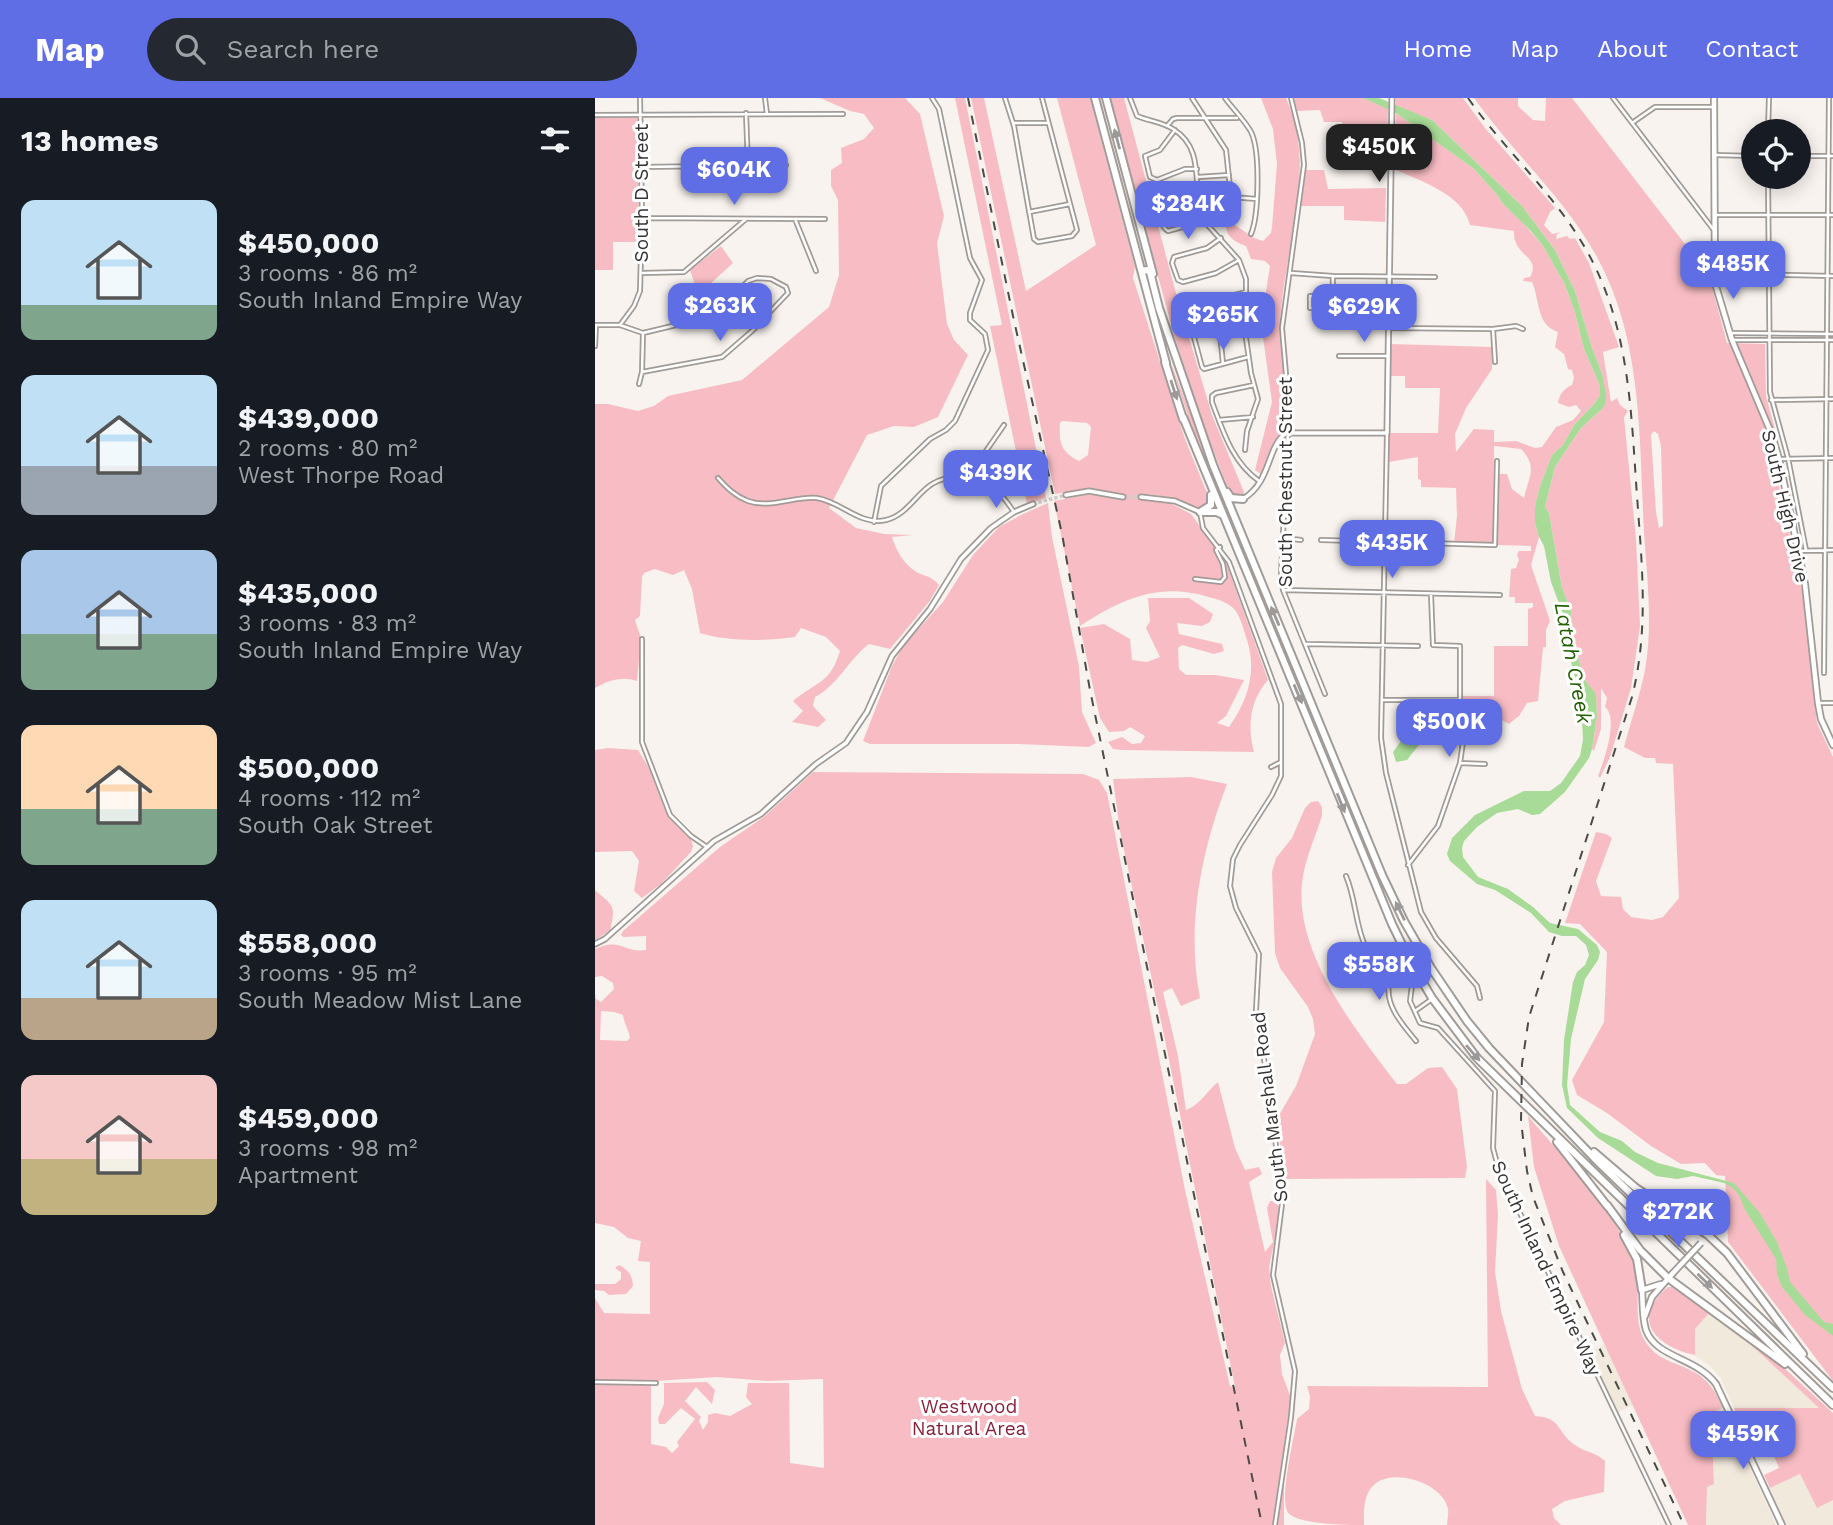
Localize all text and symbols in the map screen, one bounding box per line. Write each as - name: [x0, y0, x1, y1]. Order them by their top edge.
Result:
- search box: [147, 18, 637, 81]
- text: Map: [35, 30, 105, 69]
- icon: search: [171, 30, 209, 68]
- text: Search here: [227, 34, 379, 64]
- text: Home: [1404, 35, 1472, 63]
- text: Map: [1510, 35, 1559, 63]
- text: About: [1597, 35, 1667, 63]
- text: Contact: [1705, 35, 1798, 63]
- map controls: [1741, 119, 1811, 189]
- button: locate: [1741, 119, 1811, 189]
- icon: filters: [536, 121, 574, 159]
- text: 13 homes: [21, 123, 158, 158]
- street label: South D Street: [630, 124, 653, 262]
- pin: $450K: [1330, 125, 1428, 184]
- one-way arrow: [1111, 128, 1121, 149]
- text: $450K: [1342, 133, 1416, 160]
- pin: $604K: [685, 148, 783, 207]
- text: $604K: [697, 156, 771, 183]
- pin: $284K: [1139, 181, 1237, 241]
- text: $284K: [1151, 190, 1225, 217]
- text: $450,000: [238, 225, 380, 260]
- icon: home: [77, 228, 161, 312]
- pin: $485K: [1684, 242, 1782, 301]
- text: $485K: [1696, 250, 1770, 277]
- text: 3 rooms · 86 m²: [238, 260, 417, 287]
- pin: $263K: [671, 284, 769, 343]
- pin: $629K: [1315, 285, 1413, 344]
- text: South Inland Empire Way: [238, 287, 522, 314]
- text: $263K: [684, 292, 756, 319]
- pin: $265K: [1174, 292, 1272, 352]
- text: $629K: [1328, 293, 1400, 320]
- text: $265K: [1187, 301, 1259, 328]
- street label: South Chestnut Street: [1274, 377, 1297, 587]
- one-way arrow: [1170, 380, 1180, 401]
- text: $439,000: [238, 400, 379, 435]
- icon: home: [77, 403, 161, 487]
- street label: South High Drive: [1757, 427, 1814, 585]
- text: 2 rooms · 80 m²: [238, 435, 417, 462]
- pin: $439K: [947, 450, 1045, 510]
- text: $439K: [959, 459, 1033, 486]
- text: West Thorpe Road: [238, 462, 444, 489]
- pin: $435K: [1343, 520, 1441, 580]
- text: $435K: [1356, 529, 1428, 556]
- text: $435,000: [238, 575, 378, 610]
- icon: home: [77, 578, 161, 662]
- water label: Latah Creek: [1549, 600, 1598, 726]
- one-way arrow: [1270, 605, 1281, 626]
- text: 3 rooms · 83 m²: [238, 610, 416, 637]
- text: South Inland Empire Way: [238, 637, 522, 664]
- one-way arrow: [1293, 684, 1304, 705]
- pin: $500K: [1400, 700, 1498, 759]
- text: $500K: [1412, 708, 1486, 735]
- text: $500,000: [238, 750, 379, 785]
- icon: home: [77, 753, 161, 837]
- text: 4 rooms · 112 m²: [238, 785, 420, 812]
- one-way arrow: [1336, 792, 1347, 813]
- text: South Oak Street: [238, 812, 432, 839]
- one-way arrow: [1394, 901, 1405, 921]
- text: $558,000: [238, 925, 377, 960]
- icon: home: [77, 928, 161, 1012]
- pin: $558K: [1330, 942, 1428, 1002]
- text: $558K: [1343, 951, 1415, 978]
- text: 3 rooms · 95 m²: [238, 960, 417, 987]
- text: South Meadow Mist Lane: [238, 987, 522, 1014]
- street label: South Marshall Road: [1246, 1010, 1293, 1204]
- one-way arrow: [1465, 1044, 1481, 1062]
- text: $459,000: [238, 1100, 379, 1135]
- icon: home: [77, 1103, 161, 1187]
- text: 3 rooms · 98 m²: [238, 1135, 417, 1162]
- street label: South Inland Empire Way: [1487, 1157, 1607, 1380]
- text: Apartment: [238, 1162, 358, 1189]
- pin: $272K: [1629, 1190, 1727, 1249]
- text: $272K: [1642, 1198, 1714, 1225]
- one-way arrow: [1697, 1273, 1713, 1289]
- park label: Westwood Natural Area: [912, 1395, 1027, 1440]
- pin: $459K: [1694, 1412, 1792, 1471]
- text: $459K: [1706, 1420, 1780, 1447]

